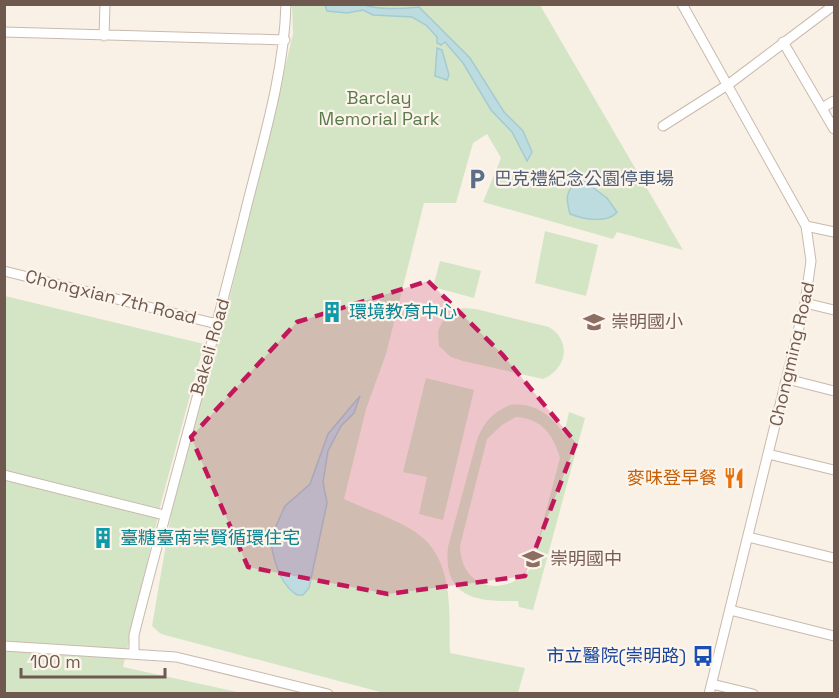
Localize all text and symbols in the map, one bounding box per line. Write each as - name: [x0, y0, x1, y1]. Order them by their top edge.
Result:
- park label: Barclay Memorial Park: [319, 86, 440, 130]
- parking icon: 巴克禮紀念公園停車場: [465, 167, 489, 191]
- place label: 巴克禮紀念公園停車場: [494, 167, 674, 190]
- street label: Chongxian 7th Road: [23, 264, 199, 329]
- street label: Chongming Road: [764, 279, 819, 428]
- street label: Bakeli Road: [185, 296, 234, 398]
- building icon: 環境教育中心: [320, 300, 344, 324]
- place label: 環境教育中心: [349, 300, 457, 323]
- school or university icon: 崇明國小: [582, 310, 606, 334]
- place label: 崇明國小: [611, 310, 683, 333]
- place label: 麥味登早餐: [627, 466, 717, 489]
- restaurant icon: 麥味登早餐: [722, 466, 746, 490]
- building icon: 臺糖臺南崇賢循環住宅: [91, 526, 115, 550]
- place label: 臺糖臺南崇賢循環住宅: [120, 526, 300, 549]
- school or university icon: 崇明國中: [521, 547, 545, 571]
- place label: 崇明國中: [550, 547, 622, 570]
- scale bar: [21, 641, 165, 679]
- place label: 市立醫院(崇明路): [546, 644, 686, 667]
- bus stop icon: 市立醫院(崇明路): [691, 644, 715, 668]
- text: 100 m: [30, 650, 81, 673]

